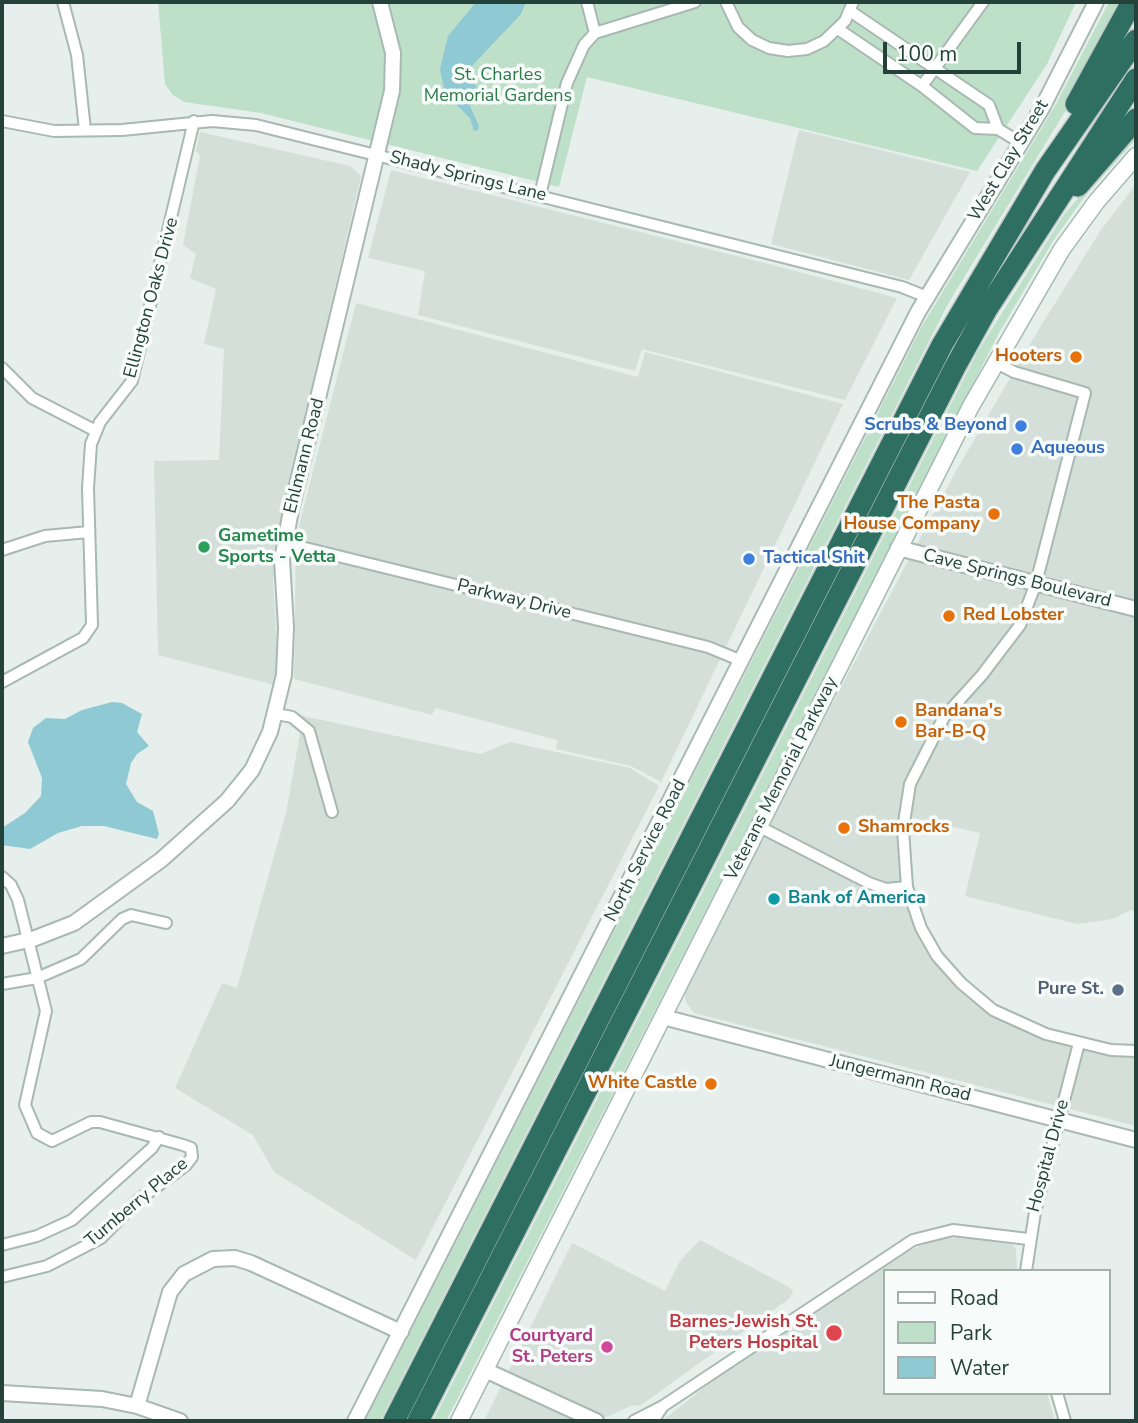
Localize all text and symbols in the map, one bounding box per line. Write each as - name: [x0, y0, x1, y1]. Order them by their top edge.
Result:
- scale bar: [886, 28, 1024, 72]
- text: 100 m: [896, 40, 957, 68]
- park label: St. Charles Memorial Gardens: [424, 65, 572, 108]
- street label: West Clay Street: [964, 96, 1054, 226]
- street label: Shady Springs Lane: [387, 147, 549, 207]
- street label: Ellington Oaks Drive: [120, 215, 184, 381]
- place label: Hooters: [995, 346, 1062, 368]
- marker: Hooters: [1068, 349, 1084, 365]
- street label: Ehlmann Road: [280, 396, 330, 516]
- place label: Scrubs & Beyond: [864, 415, 1007, 437]
- marker: Scrubs & Beyond: [1013, 418, 1029, 434]
- place label: Aqueous: [1031, 438, 1105, 460]
- marker: Aqueous: [1009, 441, 1025, 457]
- place label: The Pasta House Company: [844, 493, 980, 536]
- marker: The Pasta House Company: [986, 506, 1002, 522]
- place label: Gametime Sports - Vetta: [218, 526, 336, 568]
- marker: Gametime Sports - Vetta: [196, 539, 212, 555]
- street label: Cave Springs Boulevard: [921, 545, 1113, 613]
- place label: Tactical Shit: [763, 548, 865, 570]
- marker: Tactical Shit: [741, 551, 757, 567]
- street label: Parkway Drive: [455, 575, 573, 625]
- place label: Red Lobster: [963, 605, 1064, 627]
- marker: Red Lobster: [941, 608, 957, 624]
- street label: Veterans Memorial Parkway: [721, 673, 843, 885]
- place label: Bandana's Bar-B-Q: [915, 701, 1002, 744]
- marker: Bandana's Bar-B-Q: [893, 714, 909, 730]
- street label: North Service Road: [601, 776, 691, 926]
- place label: Shamrocks: [858, 817, 950, 839]
- marker: Shamrocks: [836, 820, 852, 836]
- place label: Bank of America: [788, 888, 926, 910]
- marker: Bank of America: [766, 891, 782, 907]
- place label: Pure St.: [1037, 979, 1104, 1001]
- marker: Pure St.: [1110, 982, 1126, 998]
- street label: Jungermann Road: [827, 1051, 973, 1107]
- place label: White Castle: [588, 1073, 697, 1095]
- marker: White Castle: [703, 1076, 719, 1092]
- street label: Hospital Drive: [1024, 1097, 1074, 1215]
- street label: Turnberry Place: [81, 1154, 193, 1252]
- legend: [883, 1269, 1110, 1395]
- text: Road: [950, 1284, 999, 1312]
- place label: Barnes-Jewish St. Peters Hospital: [669, 1312, 818, 1354]
- text: Park: [950, 1319, 992, 1347]
- marker: Barnes-Jewish St. Peters Hospital: [824, 1323, 844, 1343]
- place label: Courtyard St. Peters: [509, 1326, 593, 1368]
- marker: Courtyard St. Peters: [599, 1339, 615, 1355]
- text: Water: [950, 1354, 1009, 1382]

